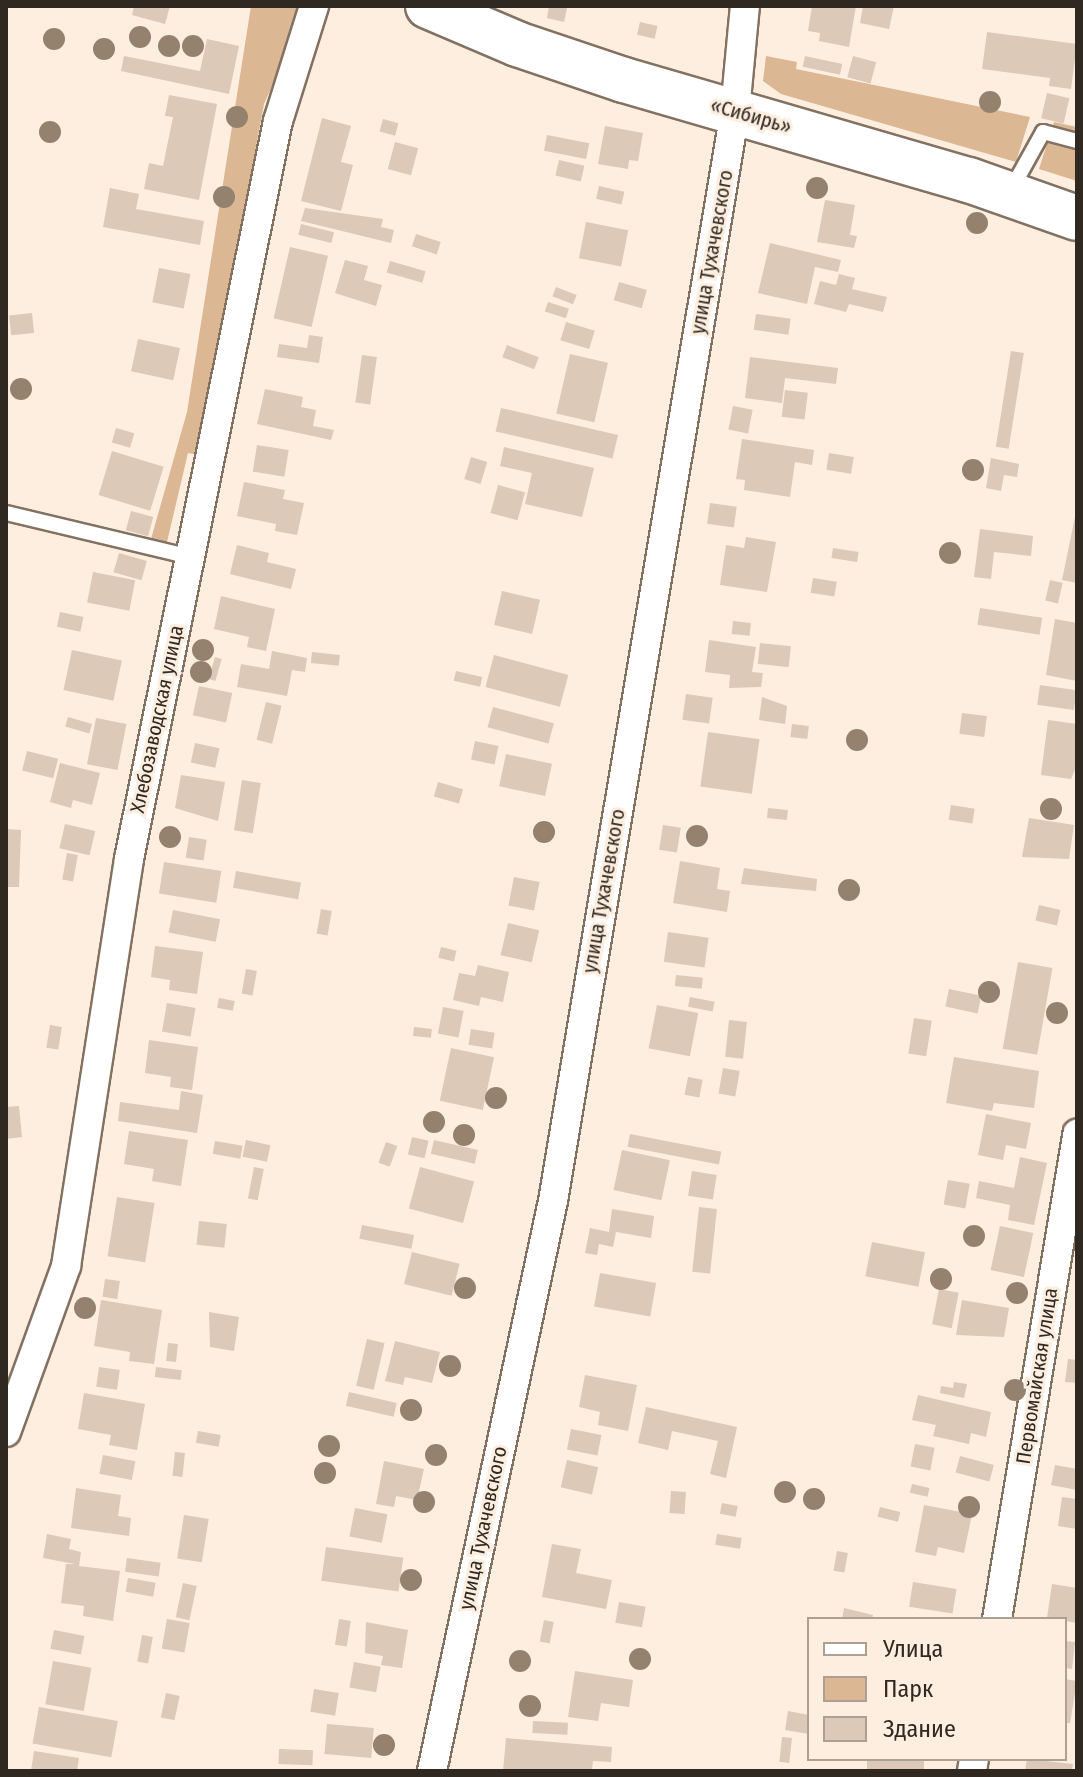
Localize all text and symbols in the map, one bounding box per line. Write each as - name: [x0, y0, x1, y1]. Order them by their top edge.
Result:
- street label: «Сибирь»: [708, 93, 794, 139]
- street label: улица Тухачевского: [686, 168, 738, 336]
- street label: Хлебозаводская улица: [125, 623, 189, 815]
- street label: улица Тухачевского: [578, 807, 630, 975]
- street label: Первомайская улица: [1011, 1286, 1063, 1466]
- street label: улица Тухачевского: [454, 1444, 512, 1612]
- legend: [807, 1617, 1067, 1761]
- text: Улица: [883, 1635, 943, 1663]
- text: Парк: [883, 1675, 933, 1703]
- text: Здание: [883, 1715, 956, 1743]

